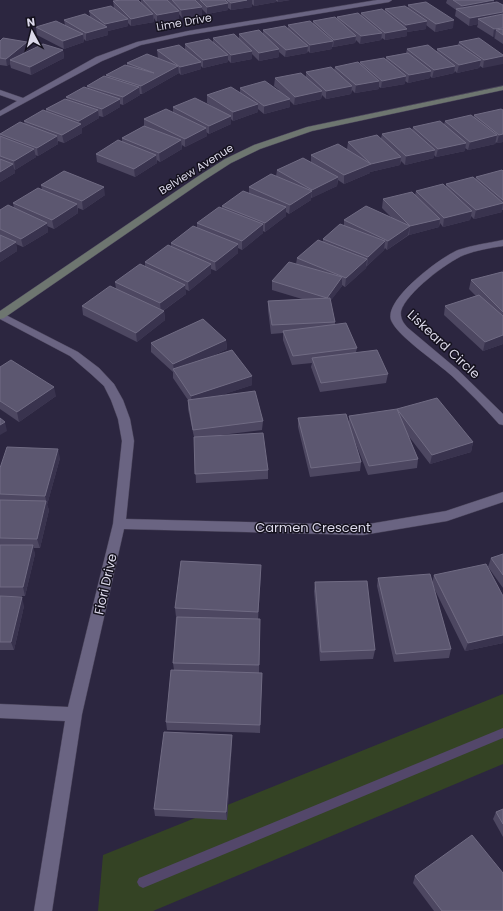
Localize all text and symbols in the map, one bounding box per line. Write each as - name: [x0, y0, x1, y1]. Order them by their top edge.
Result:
- street label: Lime Drive: [155, 9, 213, 35]
- north arrow: [12, 12, 52, 52]
- text: N: [26, 14, 36, 31]
- street label: Belview Avenue: [156, 140, 237, 198]
- street label: Liskeard Circle: [403, 306, 484, 383]
- street label: Carmen Crescent: [255, 518, 371, 537]
- street label: Fiori Drive: [89, 552, 122, 617]

